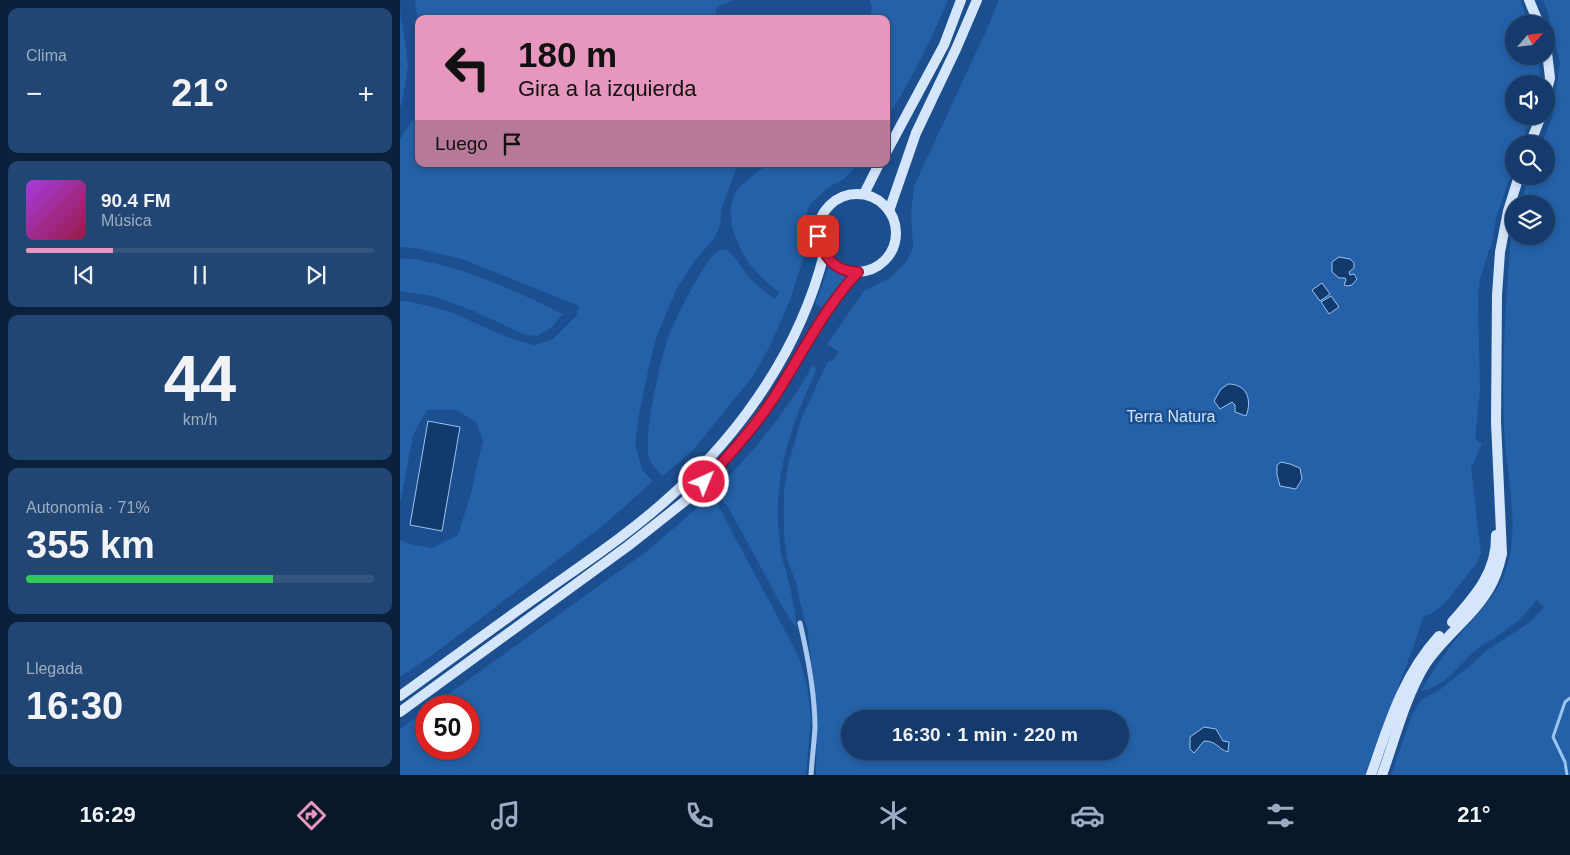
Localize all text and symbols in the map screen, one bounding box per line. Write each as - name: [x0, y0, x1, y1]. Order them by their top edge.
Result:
- north arrow: [1505, 15, 1555, 65]
- map controls: [1505, 15, 1555, 245]
- icon: left: [435, 35, 500, 100]
- text: 180 m: [518, 35, 617, 74]
- text: Clima: [26, 47, 67, 64]
- text: 21°: [171, 72, 229, 114]
- button: sound: [1505, 75, 1555, 125]
- text: Gira a la izquierda: [518, 76, 697, 101]
- text: −: [26, 78, 42, 109]
- text: +: [358, 78, 374, 109]
- icon: arrive: [498, 130, 526, 158]
- text: Luego: [435, 133, 488, 154]
- button: search: [1505, 135, 1555, 185]
- text: 90.4 FM: [101, 190, 171, 211]
- button: layers: [1505, 195, 1555, 245]
- text: Música: [101, 212, 152, 229]
- pin: [797, 215, 839, 257]
- icon: arrive: [804, 222, 832, 250]
- icon: previous: [70, 261, 98, 289]
- icon: pause: [186, 261, 214, 289]
- icon: next: [302, 261, 330, 289]
- text: 44: [164, 342, 236, 415]
- park label: Terra Natura: [1127, 408, 1216, 425]
- text: km/h: [183, 411, 217, 428]
- position arrow: [677, 455, 729, 507]
- text: Autonomía · 71%: [26, 499, 150, 516]
- text: 355 km: [26, 524, 155, 566]
- text: Llegada: [26, 660, 83, 677]
- text: 16:30: [26, 685, 123, 727]
- speed limit sign: 50: [415, 695, 480, 760]
- text: 16:30 · 1 min · 220 m: [892, 724, 1078, 745]
- icon: directions: [294, 798, 329, 833]
- icon: music: [488, 798, 523, 833]
- icon: phone: [682, 798, 717, 833]
- icon: climate: [876, 798, 911, 833]
- icon: car: [1070, 798, 1105, 833]
- icon: filters: [1263, 798, 1298, 833]
- text: 16:29: [79, 802, 136, 827]
- text: 21°: [1457, 802, 1491, 827]

